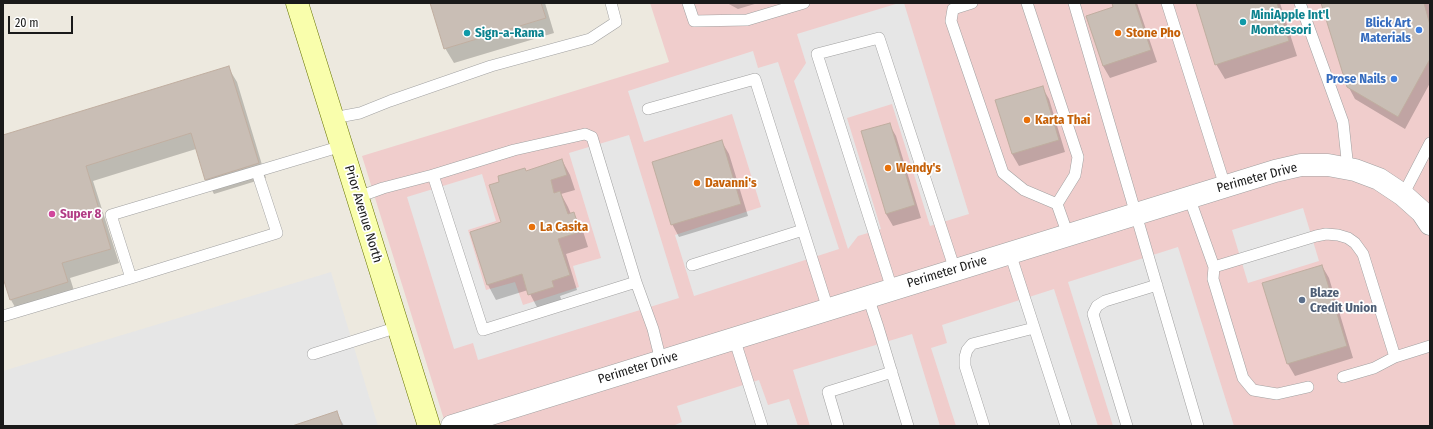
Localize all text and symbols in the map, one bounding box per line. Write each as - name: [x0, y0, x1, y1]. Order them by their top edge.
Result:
- place label: MiniApple Int'l Montessori: [1251, 7, 1329, 38]
- scale bar: [10, 8, 75, 34]
- place label: Blick Art Materials: [1361, 15, 1411, 46]
- text: 20 m: [15, 16, 39, 30]
- marker: MiniApple Int'l Montessori: [1238, 17, 1248, 27]
- place label: Sign-a-Rama: [475, 25, 544, 41]
- place label: Stone Pho: [1126, 25, 1181, 41]
- marker: Blick Art Materials: [1414, 25, 1424, 35]
- marker: Sign-a-Rama: [462, 28, 472, 38]
- marker: Stone Pho: [1113, 28, 1123, 38]
- place label: Prose Nails: [1326, 71, 1386, 87]
- marker: Prose Nails: [1389, 74, 1399, 84]
- place label: Karta Thai: [1035, 112, 1090, 128]
- marker: Karta Thai: [1022, 115, 1032, 125]
- place label: Wendy's: [896, 160, 941, 176]
- street label: Perimeter Drive: [1215, 160, 1299, 196]
- street label: Prior Avenue North: [341, 163, 385, 265]
- marker: Wendy's: [883, 163, 893, 173]
- place label: Davanni's: [705, 175, 757, 191]
- marker: Davanni's: [692, 178, 702, 188]
- place label: Super 8: [60, 206, 101, 222]
- marker: Super 8: [47, 209, 57, 219]
- place label: La Casita: [540, 219, 588, 235]
- marker: La Casita: [527, 222, 537, 232]
- street label: Perimeter Drive: [905, 252, 989, 292]
- place label: Blaze Credit Union: [1310, 285, 1377, 316]
- marker: Blaze Credit Union: [1297, 295, 1307, 305]
- street label: Perimeter Drive: [596, 348, 680, 388]

